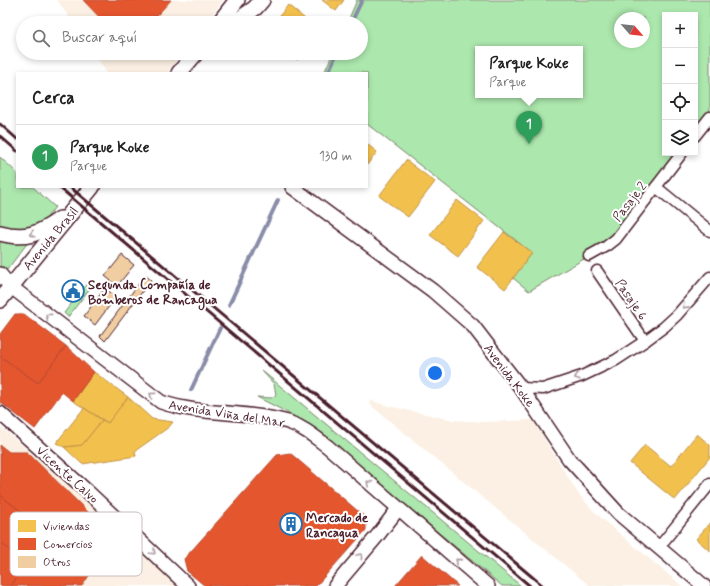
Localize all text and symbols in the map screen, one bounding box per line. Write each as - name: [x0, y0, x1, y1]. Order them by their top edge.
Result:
- north arrow: [614, 12, 650, 48]
- map controls: [662, 12, 698, 156]
- button: +: [662, 12, 698, 48]
- search box: [16, 16, 368, 60]
- icon: search: [30, 27, 52, 49]
- text: Buscar aquí: [62, 28, 137, 48]
- popup: [475, 46, 583, 98]
- button: −: [662, 48, 698, 84]
- text: Parque Koke: [489, 54, 569, 74]
- text: Parque: [489, 74, 527, 91]
- button: locate: [662, 84, 698, 120]
- text: Cerca: [32, 87, 75, 109]
- pin: 1: [516, 111, 542, 144]
- button: layers: [662, 120, 698, 156]
- text: Parque Koke: [70, 138, 149, 158]
- text: 1: [42, 148, 48, 165]
- text: 130 m: [319, 148, 352, 165]
- text: Parque: [70, 158, 107, 175]
- street label: Pasaje 2: [609, 178, 651, 225]
- street label: Avenida Brasil: [20, 204, 83, 274]
- one-way arrow: [28, 229, 35, 238]
- street label: Pasaje 6: [611, 276, 651, 324]
- place label: Segunda Compañía de Bomberos de Rancagua: [88, 277, 217, 311]
- public building icon: Segunda Compañía de Bomberos de Rancagua: [60, 278, 86, 304]
- one-way arrow: [682, 302, 689, 309]
- one-way arrow: [46, 314, 53, 321]
- street label: Avenida Koke: [479, 341, 538, 411]
- your location: [425, 363, 445, 383]
- one-way arrow: [574, 372, 581, 381]
- one-way arrow: [149, 393, 156, 400]
- street label: Avenida Viña del Mar: [167, 397, 287, 432]
- street label: Vicente Calvo: [32, 443, 102, 508]
- one-way arrow: [366, 480, 373, 487]
- place label: Mercado de Rancagua: [306, 510, 369, 543]
- building icon: Mercado de Rancagua: [278, 511, 304, 537]
- legend: [10, 512, 142, 576]
- text: Viviendas: [43, 520, 90, 534]
- text: Comercios: [43, 538, 93, 552]
- one-way arrow: [148, 547, 156, 555]
- one-way arrow: [355, 554, 362, 561]
- text: Otros: [43, 556, 71, 570]
- one-way arrow: [456, 558, 463, 565]

